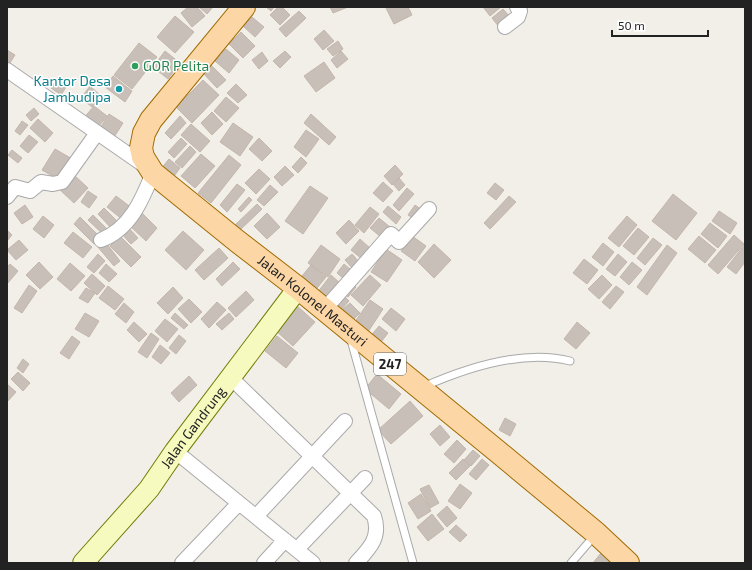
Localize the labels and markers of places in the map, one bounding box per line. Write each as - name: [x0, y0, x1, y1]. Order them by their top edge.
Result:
- place label: GOR Pelita: [143, 57, 209, 74]
- marker: GOR Pelita: [130, 61, 140, 71]
- place label: Kantor Desa Jambudipa: [34, 72, 111, 105]
- marker: Kantor Desa Jambudipa: [114, 84, 124, 94]

